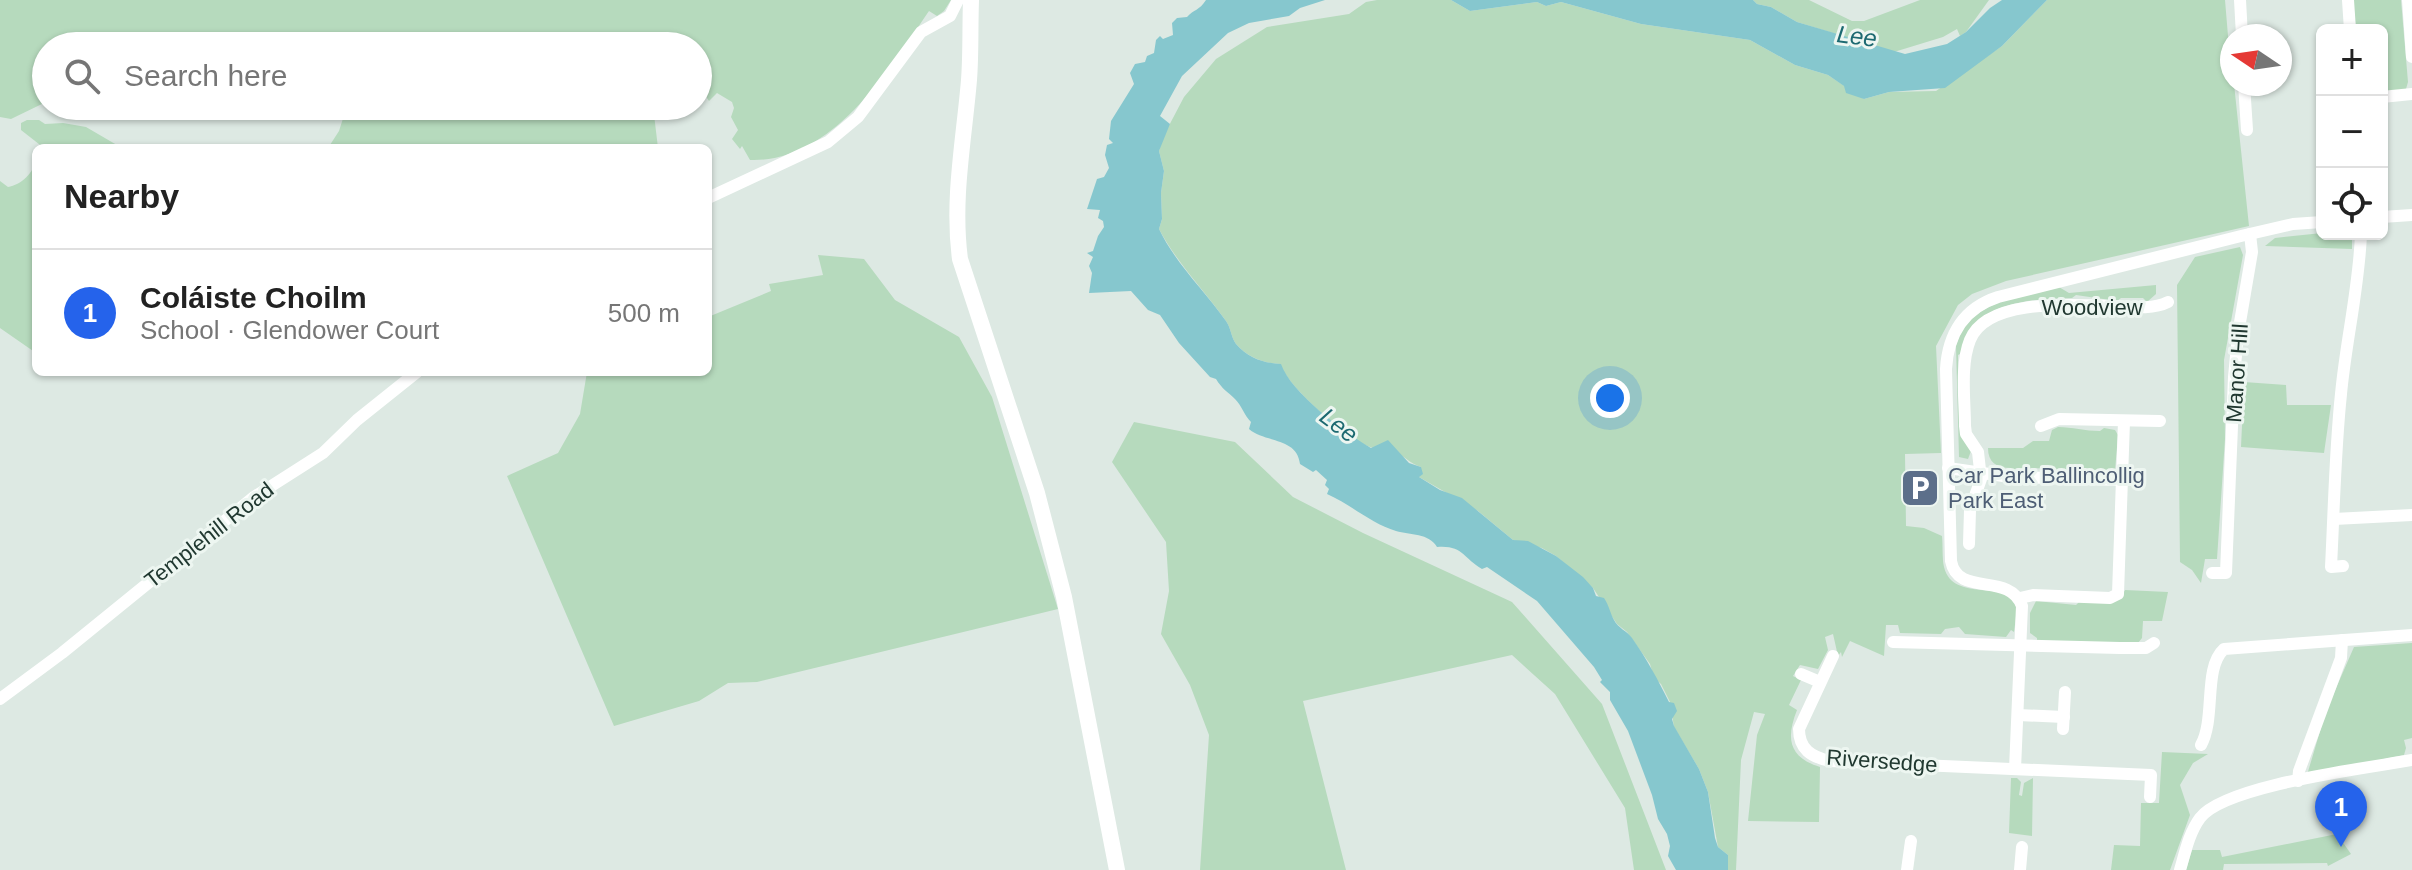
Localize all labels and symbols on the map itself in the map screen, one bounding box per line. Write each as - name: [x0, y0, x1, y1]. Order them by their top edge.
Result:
- water label: Lee: [1835, 20, 1879, 52]
- north arrow: [2220, 24, 2292, 96]
- street label: Woodview: [2041, 295, 2143, 320]
- street label: Manor Hill: [2221, 323, 2253, 423]
- your location: [1590, 378, 1630, 418]
- water label: Lee: [1315, 402, 1363, 448]
- place label: Car Park Ballincollig Park East: [1948, 463, 2145, 513]
- parking icon: Car Park Ballincollig Park East: [1899, 467, 1941, 509]
- street label: Templehill Road: [140, 477, 278, 593]
- street label: Riversedge: [1826, 745, 1938, 777]
- pin: 1: [2315, 781, 2367, 847]

